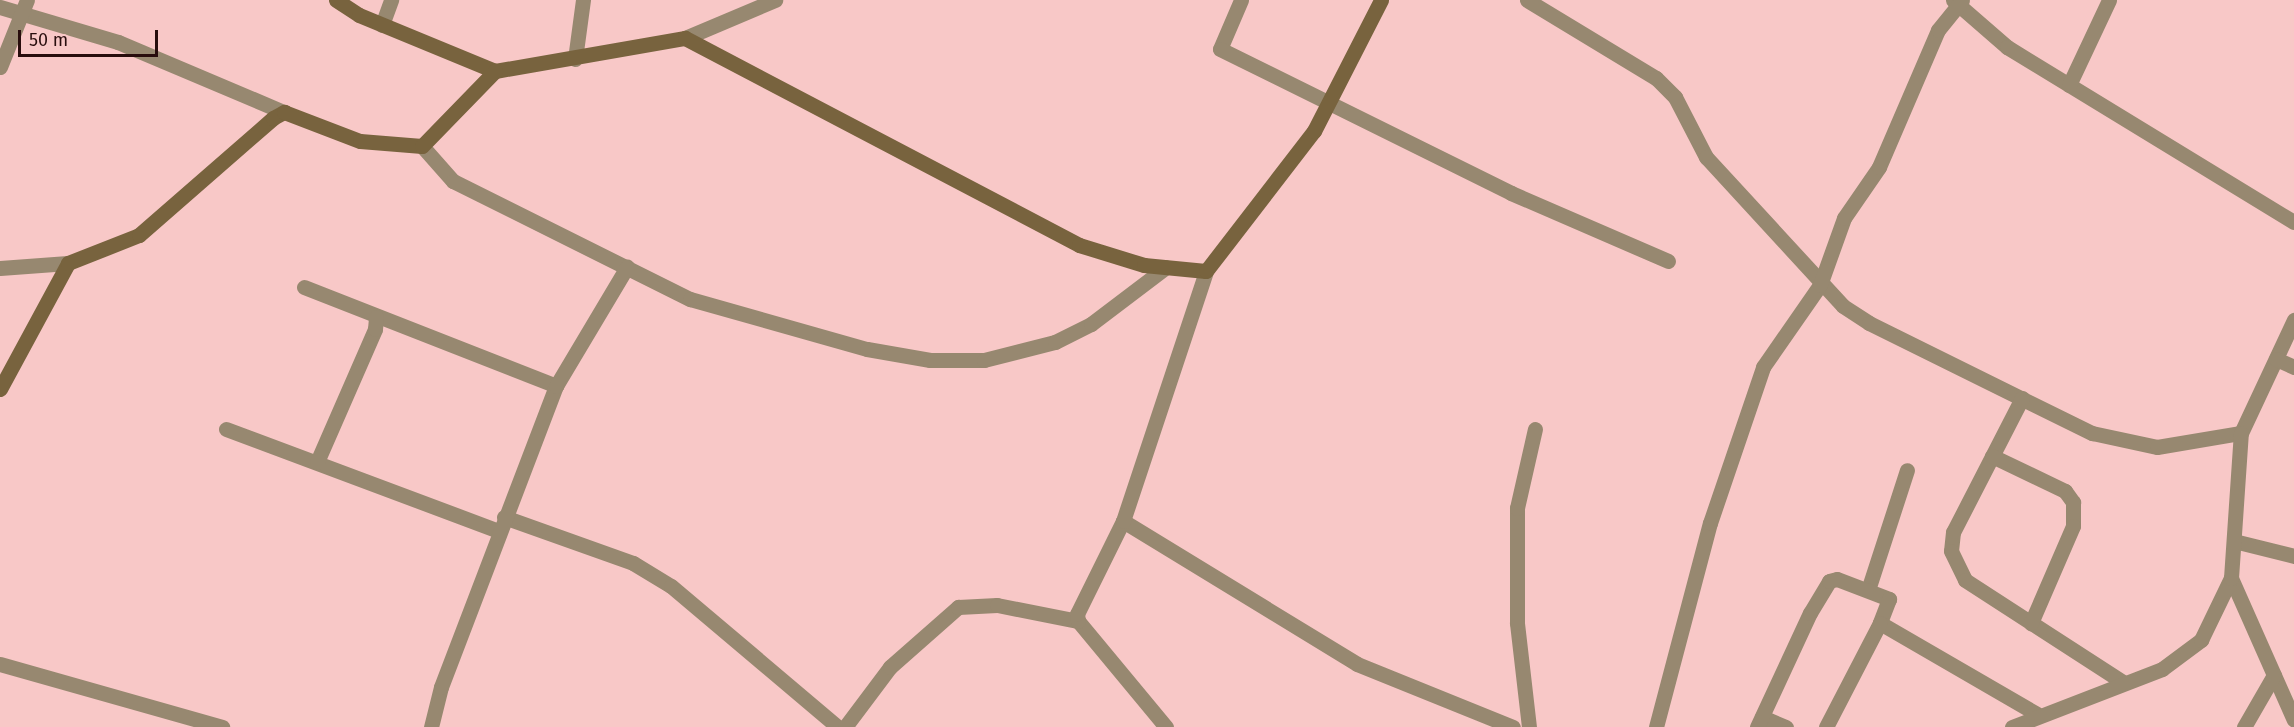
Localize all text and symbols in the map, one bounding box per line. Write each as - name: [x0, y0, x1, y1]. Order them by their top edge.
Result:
- scale bar: [21, 18, 160, 56]
- text: 50 m: [29, 29, 68, 51]

